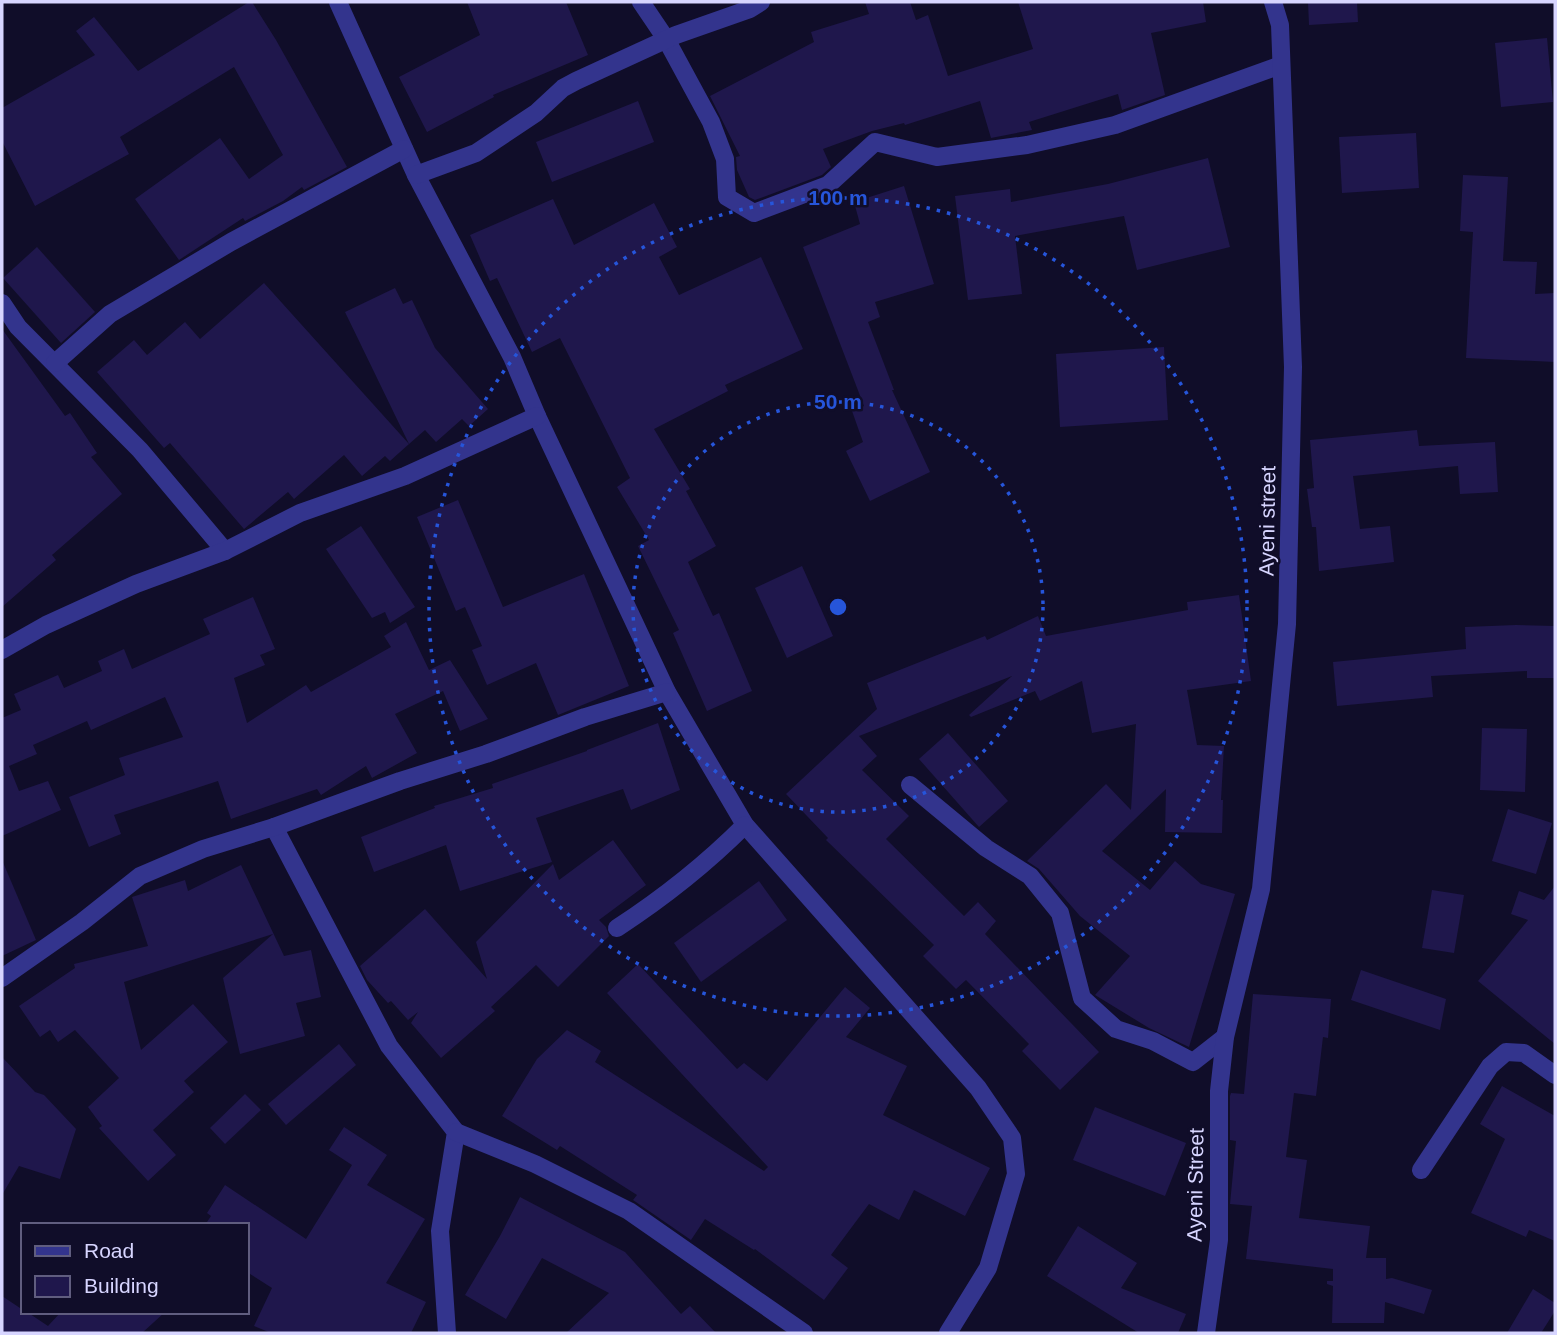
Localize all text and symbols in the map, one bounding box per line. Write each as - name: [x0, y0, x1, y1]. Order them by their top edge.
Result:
- text: 100 m: [808, 186, 868, 209]
- text: 50 m: [814, 390, 862, 413]
- street label: Ayeni street: [1255, 465, 1279, 576]
- centre of rings: [826, 595, 850, 619]
- street label: Ayeni Street: [1183, 1128, 1207, 1242]
- legend: [21, 1223, 248, 1314]
- text: Road: [84, 1239, 134, 1262]
- text: Building: [84, 1274, 159, 1297]

